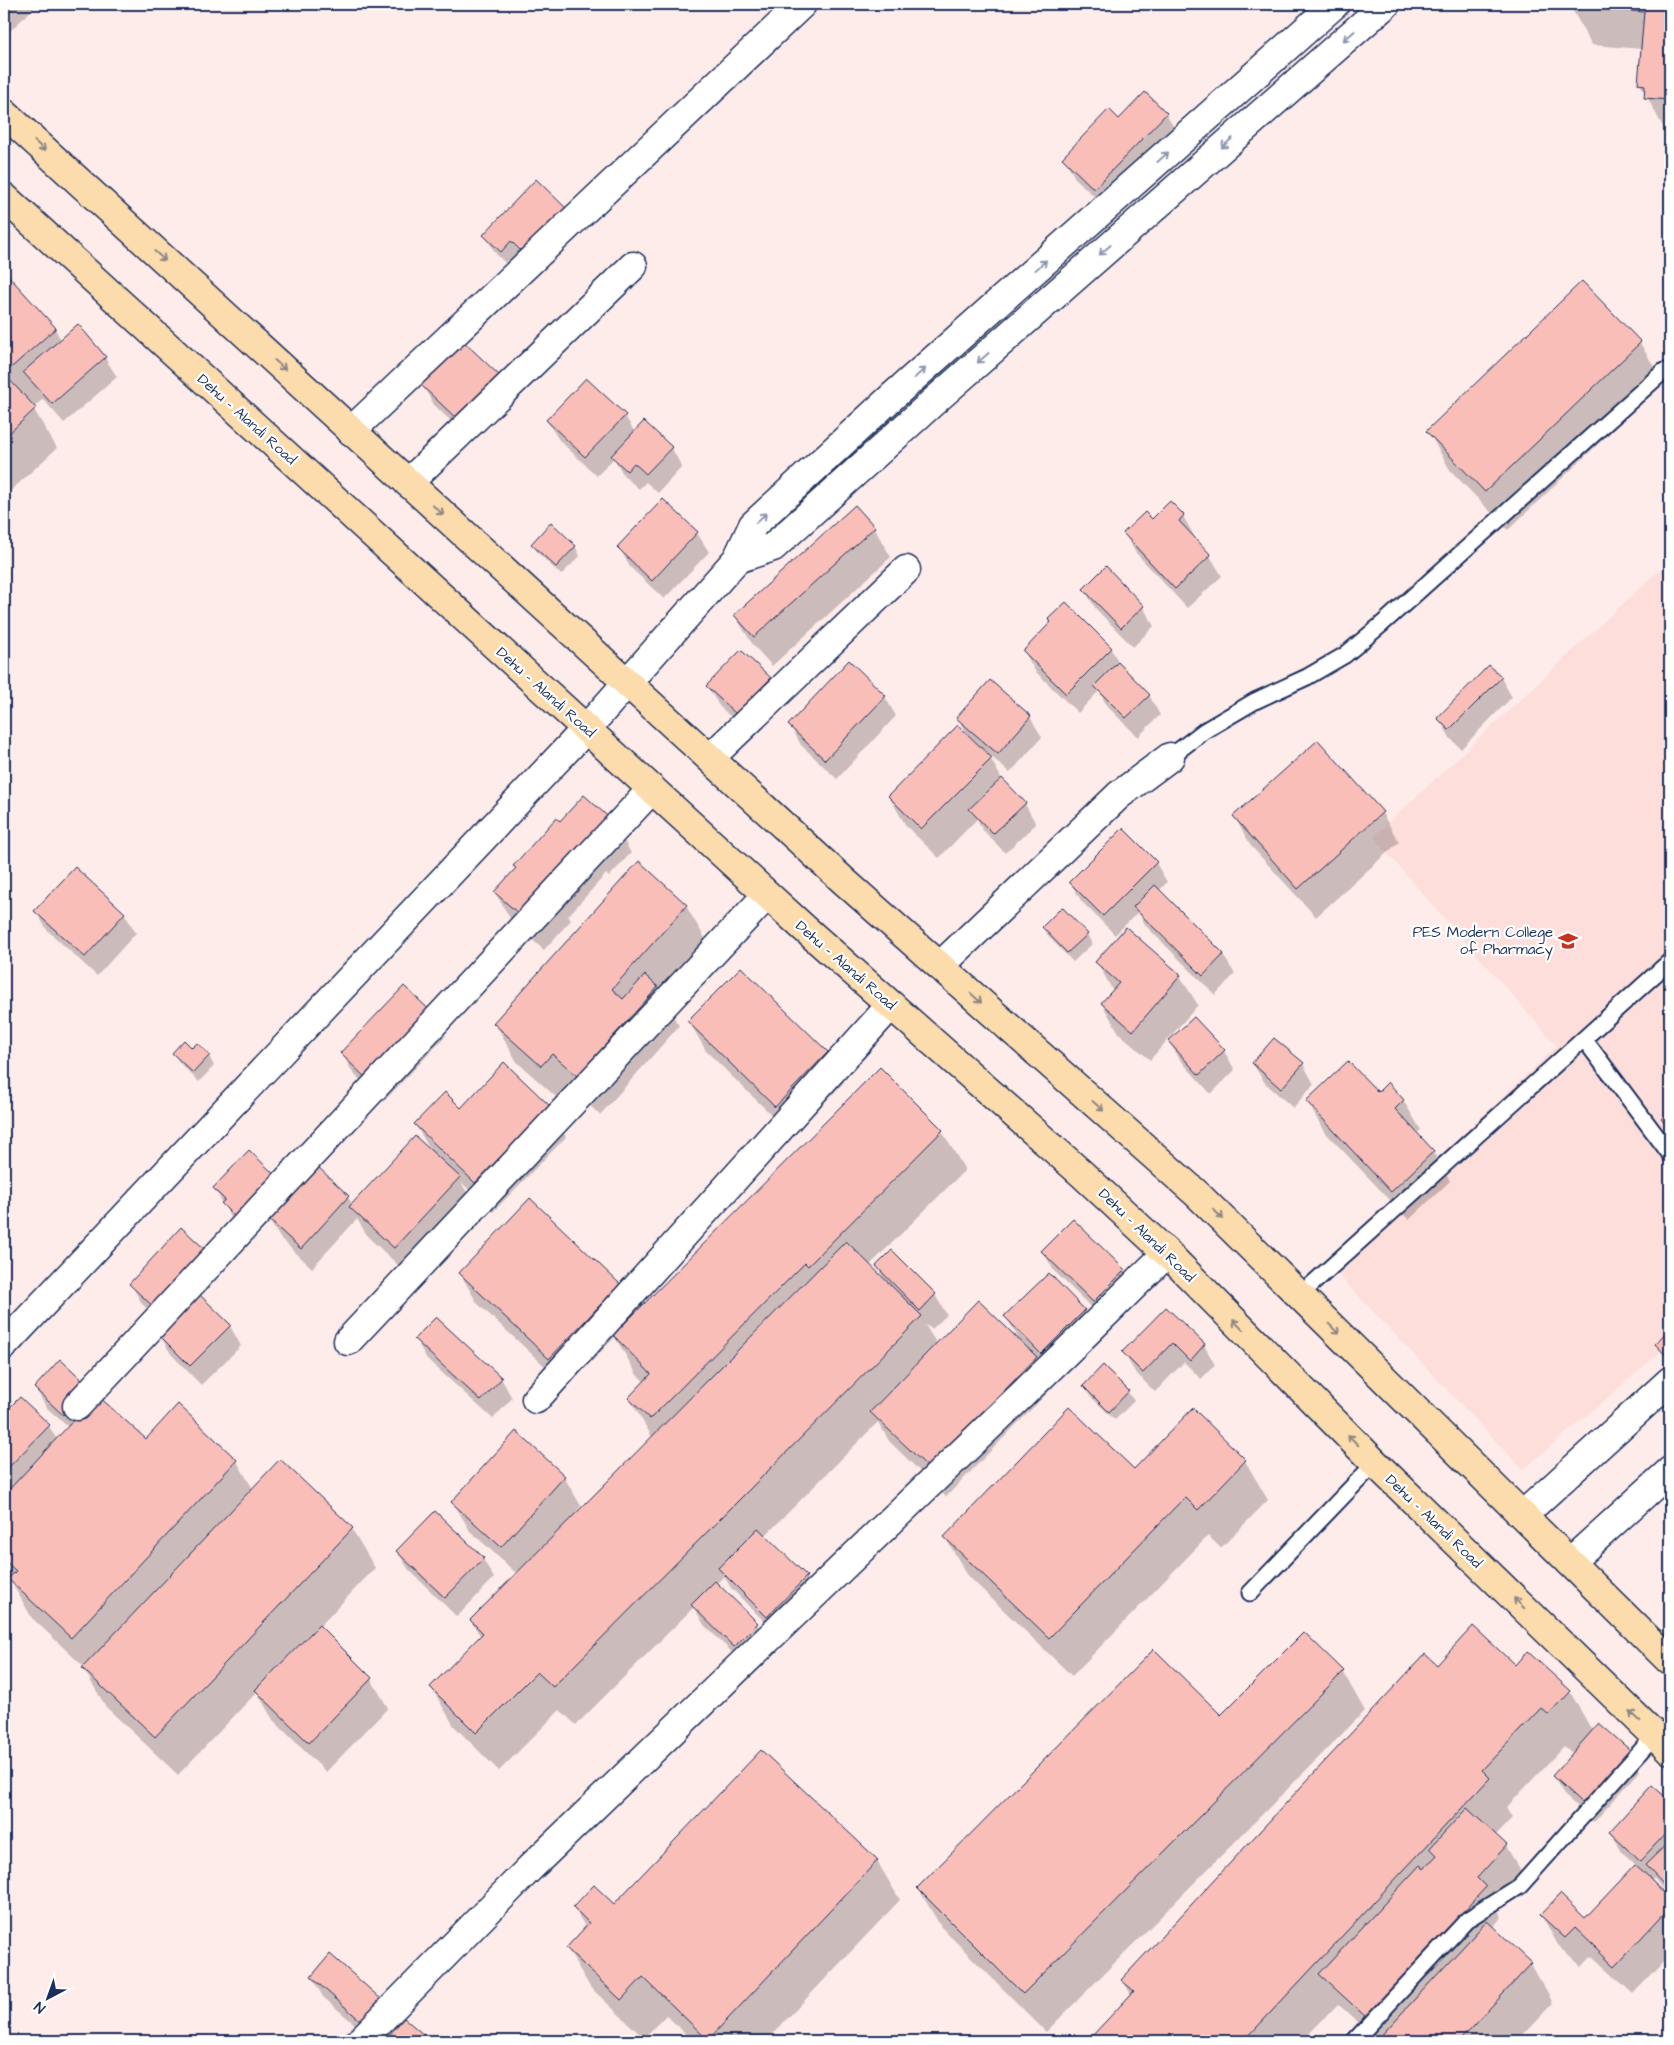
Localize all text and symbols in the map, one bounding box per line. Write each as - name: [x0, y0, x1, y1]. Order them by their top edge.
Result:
- one-way arrow: [1343, 30, 1356, 42]
- one-way arrow: [1221, 137, 1234, 149]
- one-way arrow: [33, 140, 46, 152]
- one-way arrow: [1156, 151, 1169, 162]
- one-way arrow: [1099, 245, 1112, 256]
- one-way arrow: [153, 250, 166, 262]
- one-way arrow: [1035, 259, 1048, 270]
- one-way arrow: [977, 352, 990, 364]
- one-way arrow: [273, 360, 286, 371]
- one-way arrow: [913, 367, 926, 378]
- street label: Dehu - Alandi Road: [192, 369, 301, 470]
- one-way arrow: [432, 504, 445, 516]
- one-way arrow: [755, 512, 768, 523]
- street label: Dehu - Alandi Road: [491, 642, 600, 743]
- street label: Dehu - Alandi Road: [791, 916, 901, 1015]
- place label: PES Modern College of Pharmacy: [1413, 922, 1553, 961]
- school or university icon: PES Modern College of Pharmacy: [1557, 930, 1579, 952]
- one-way arrow: [970, 992, 983, 1004]
- one-way arrow: [1091, 1100, 1104, 1111]
- street label: Dehu - Alandi Road: [1094, 1184, 1200, 1287]
- one-way arrow: [1212, 1208, 1224, 1220]
- one-way arrow: [1232, 1319, 1244, 1331]
- one-way arrow: [1328, 1322, 1340, 1335]
- one-way arrow: [1347, 1435, 1359, 1447]
- street label: Dehu - Alandi Road: [1381, 1470, 1487, 1573]
- one-way arrow: [1513, 1597, 1525, 1609]
- one-way arrow: [1629, 1710, 1642, 1722]
- north arrow: [22, 1972, 72, 2022]
- text: N: [30, 1996, 50, 2017]

